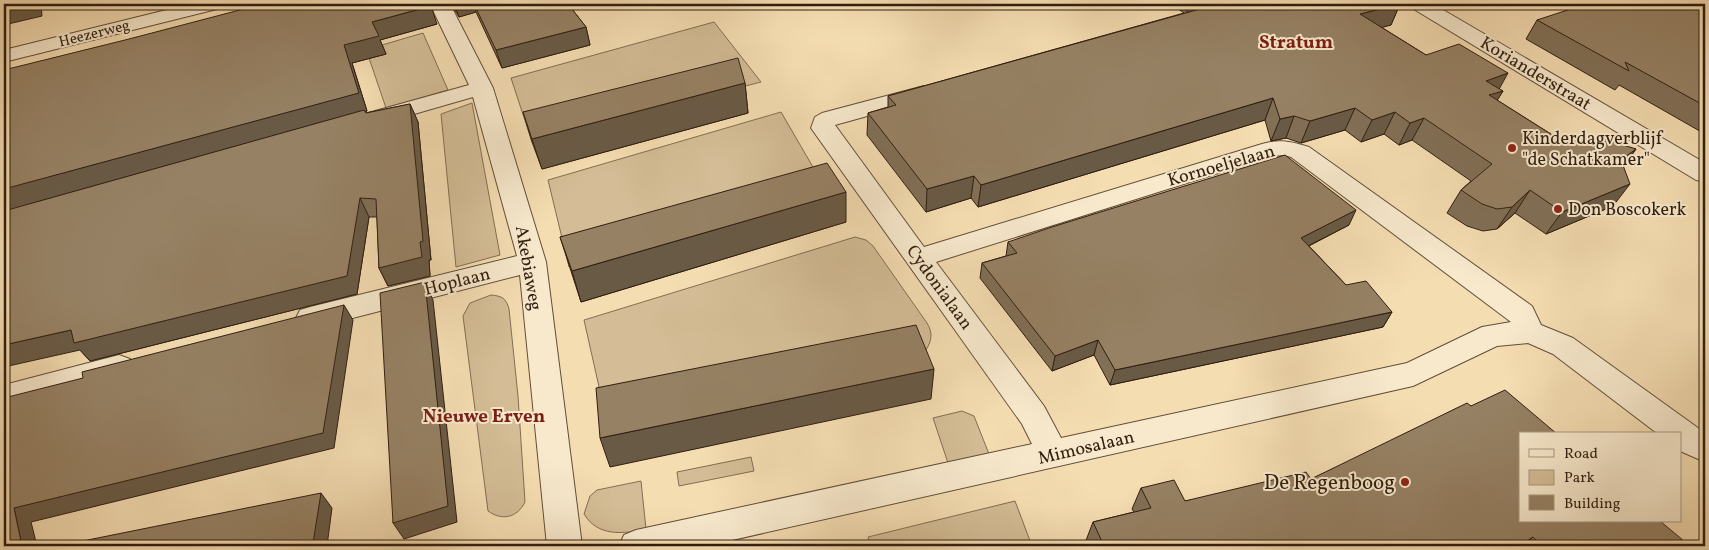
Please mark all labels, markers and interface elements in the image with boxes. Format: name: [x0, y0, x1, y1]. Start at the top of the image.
street label: Heezerweg: [57, 15, 132, 53]
district label: Stratum: [1259, 30, 1333, 56]
street label: Korianderstraat: [1475, 31, 1595, 117]
place label: Kinderdagverblijf "de Schatkamer": [1522, 127, 1664, 173]
street label: Kornoeljelaan: [1165, 139, 1278, 194]
marker: Kinderdagverblijf "de Schatkamer": [1506, 142, 1518, 154]
place label: Don Boscokerk: [1568, 198, 1687, 223]
marker: Don Boscokerk: [1552, 203, 1564, 215]
street label: Akebiaweg: [508, 224, 547, 313]
street label: Cydonialaan: [899, 240, 978, 336]
street label: Hoplaan: [422, 262, 493, 303]
district label: Nieuwe Erven: [423, 404, 545, 430]
street label: Mimosalaan: [1036, 425, 1137, 472]
legend: [1519, 432, 1682, 522]
text: Road: [1564, 444, 1598, 465]
text: Park: [1564, 468, 1595, 489]
place label: De Regenboog: [1264, 469, 1395, 498]
marker: De Regenboog: [1399, 476, 1411, 488]
text: Building: [1564, 494, 1621, 515]

